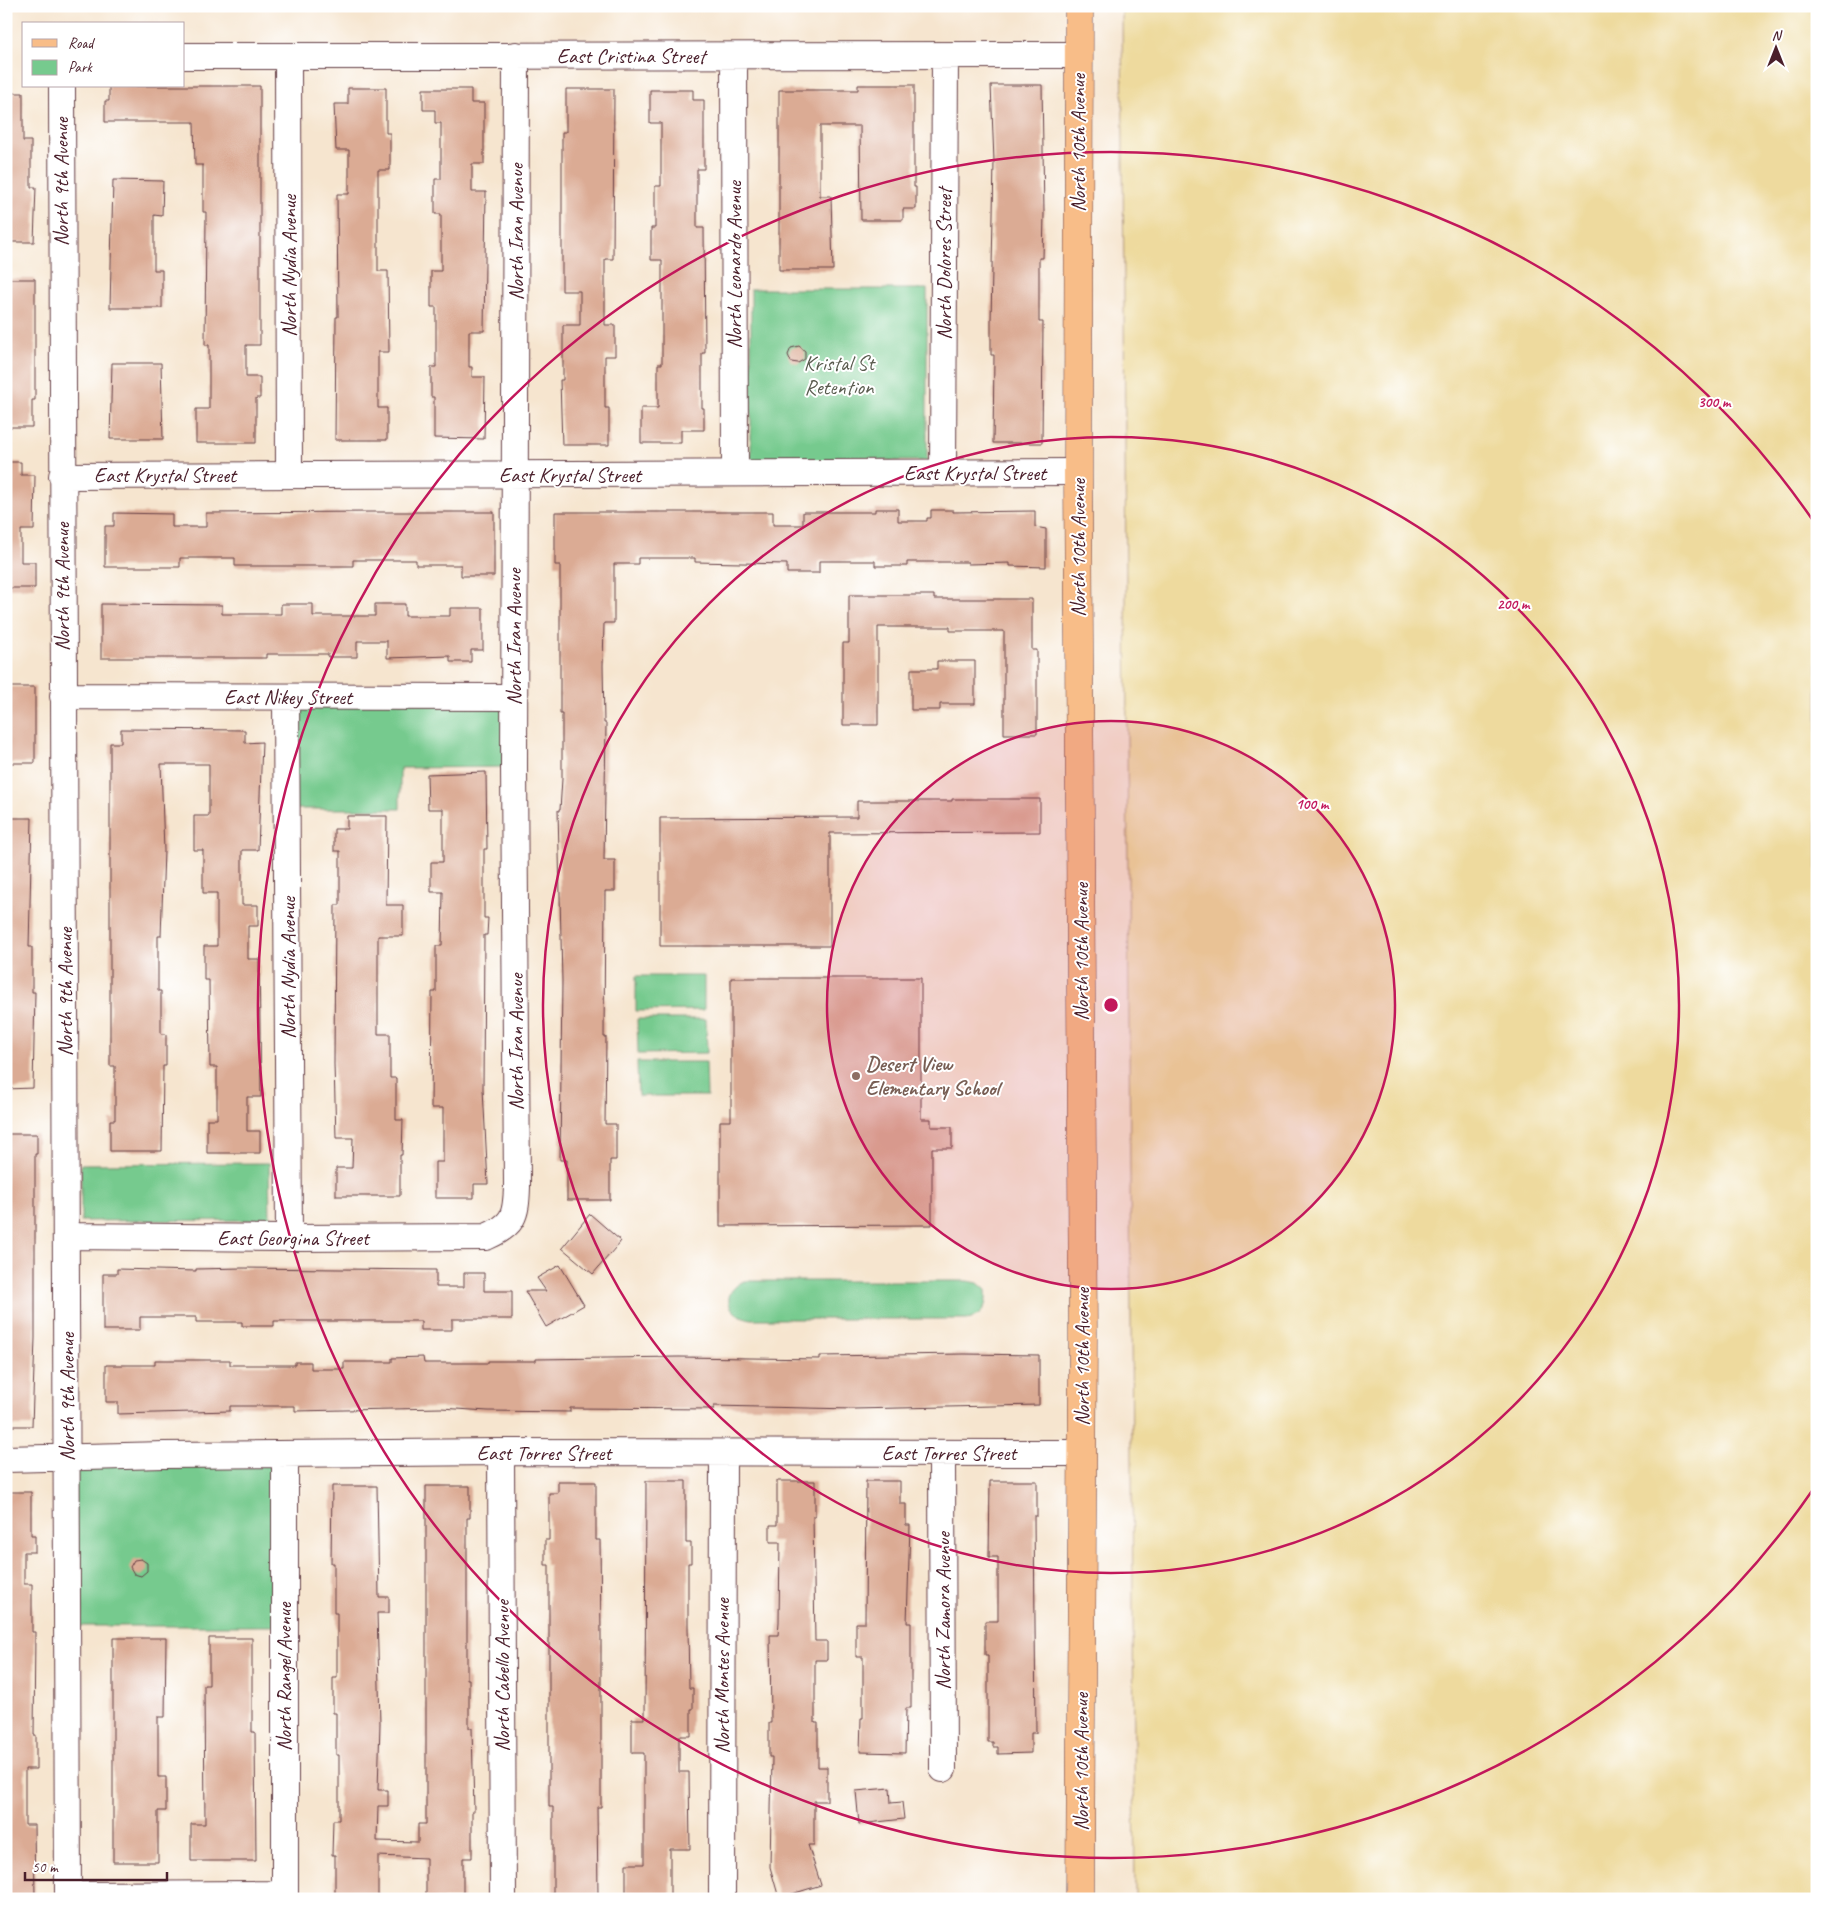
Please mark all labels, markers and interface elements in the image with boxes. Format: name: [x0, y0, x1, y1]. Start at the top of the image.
legend: [22, 22, 185, 88]
north arrow: [1750, 22, 1800, 72]
text: N: [1772, 27, 1783, 44]
text: Road: [68, 34, 95, 53]
street label: East Cristina Street: [557, 43, 708, 69]
text: Park: [68, 58, 93, 77]
street label: North 10th Avenue: [1065, 73, 1091, 212]
street label: North 9th Avenue: [48, 117, 74, 246]
street label: North Iran Avenue: [503, 161, 529, 300]
street label: North Leonardo Avenue: [721, 180, 747, 349]
street label: North Dolores Street: [931, 185, 957, 340]
street label: North Nydia Avenue: [276, 194, 302, 337]
park label: Kristal St Retention: [804, 350, 876, 400]
text: 300 m: [1698, 393, 1732, 412]
street label: East Krystal Street: [904, 460, 1048, 486]
street label: East Krystal Street: [94, 462, 238, 488]
street label: East Krystal Street: [499, 462, 643, 488]
street label: North 10th Avenue: [1065, 478, 1091, 617]
street label: North 9th Avenue: [49, 522, 75, 651]
street label: North Iran Avenue: [501, 566, 527, 705]
text: 200 m: [1497, 595, 1531, 614]
street label: East Nikey Street: [224, 684, 354, 710]
text: 100 m: [1296, 795, 1330, 814]
street label: North 10th Avenue: [1068, 882, 1094, 1021]
street label: North Nydia Avenue: [275, 896, 301, 1039]
street label: North 9th Avenue: [52, 927, 78, 1056]
street label: North Iran Avenue: [503, 971, 529, 1110]
centre of rings: [1102, 996, 1120, 1014]
place label: Desert View Elementary School: [866, 1051, 1004, 1101]
marker: Desert View Elementary School: [850, 1070, 862, 1082]
street label: East Georgina Street: [217, 1225, 371, 1251]
street label: North 10th Avenue: [1069, 1287, 1095, 1426]
street label: North 9th Avenue: [54, 1332, 80, 1461]
street label: East Torres Street: [477, 1440, 613, 1466]
street label: East Torres Street: [882, 1440, 1018, 1466]
street label: North Zamora Avenue: [930, 1530, 956, 1690]
street label: North Montes Avenue: [709, 1597, 735, 1754]
street label: North Cabello Avenue: [489, 1598, 515, 1752]
street label: North Rangel Avenue: [271, 1602, 297, 1751]
street label: North 10th Avenue: [1068, 1692, 1094, 1831]
scale bar: [25, 1850, 168, 1882]
text: 50 m: [32, 1858, 59, 1877]

